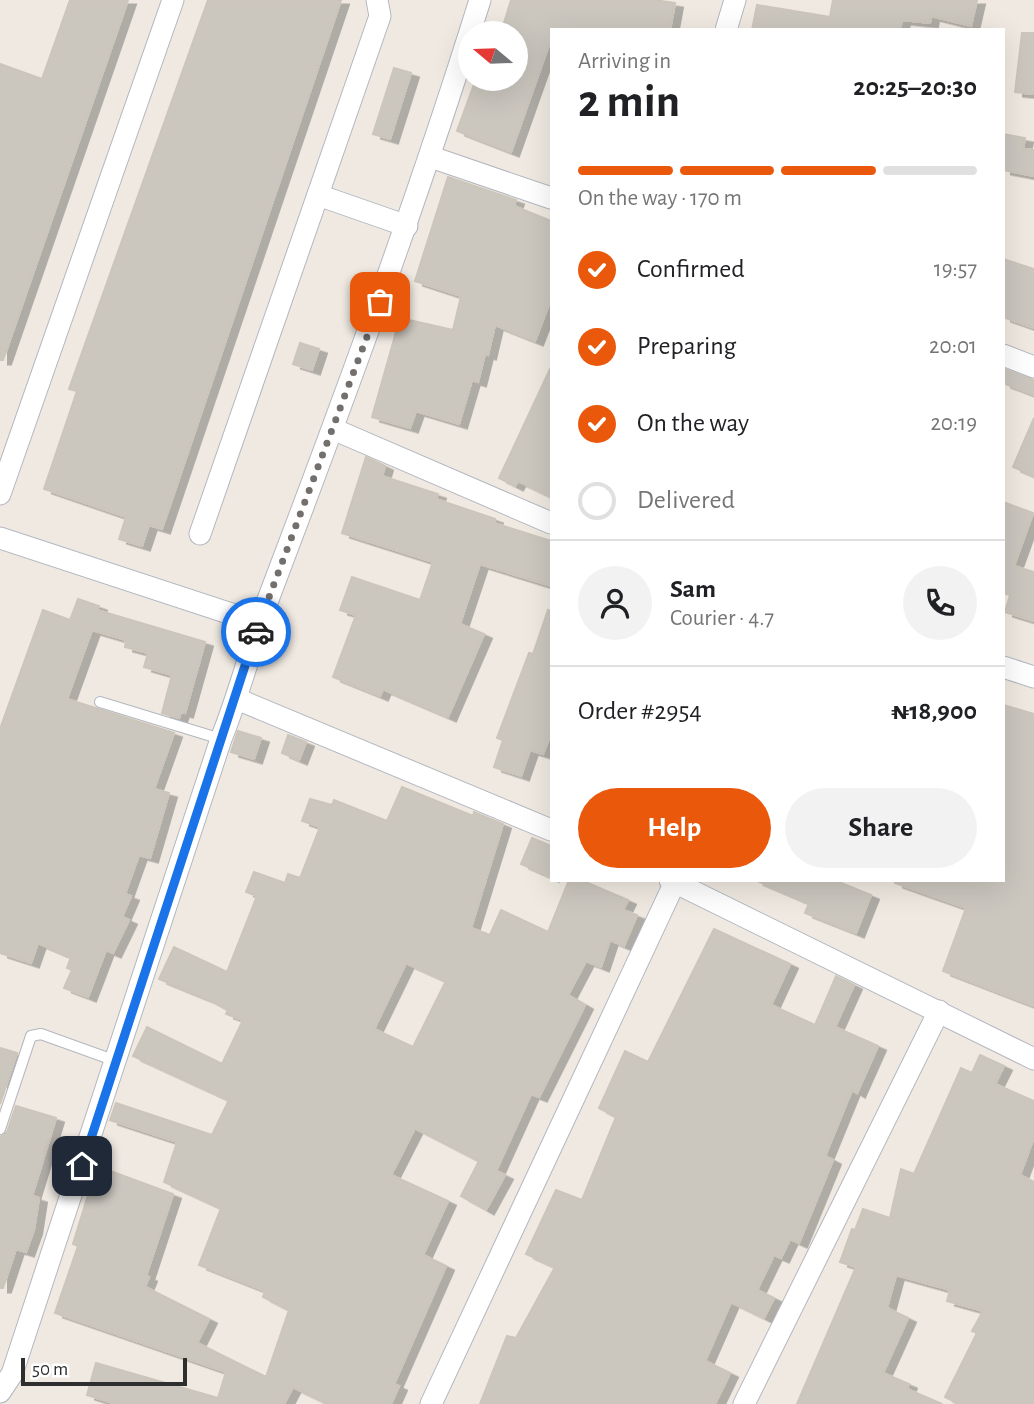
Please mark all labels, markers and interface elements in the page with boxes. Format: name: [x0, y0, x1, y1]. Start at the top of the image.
north arrow: [458, 21, 528, 91]
map controls: [458, 21, 528, 91]
text: Arriving in: [578, 50, 671, 73]
text: 20:25–20:30: [853, 74, 977, 100]
text: 2 min: [578, 79, 680, 125]
text: On the way · 170 m: [578, 187, 742, 210]
icon: check: [578, 251, 616, 289]
text: Confirmed: [637, 256, 745, 282]
text: 19:57: [934, 258, 977, 281]
pin: [350, 272, 410, 332]
icon: bag: [361, 283, 399, 321]
icon: check: [578, 328, 616, 366]
text: Preparing: [637, 333, 736, 359]
text: 20:01: [929, 335, 977, 358]
icon: check: [578, 405, 616, 443]
text: On the way: [637, 410, 749, 436]
text: 20:19: [930, 412, 977, 435]
text: Delivered: [637, 487, 735, 513]
button: person: [578, 566, 652, 640]
button: phone: [903, 566, 977, 640]
text: Sam: [670, 576, 716, 602]
courier: [221, 597, 291, 667]
text: Courier · 4.7: [670, 607, 774, 630]
icon: car: [237, 613, 275, 651]
text: Order #2954: [578, 698, 702, 724]
text: ₦18,900: [891, 698, 977, 724]
button: Help: [578, 788, 771, 868]
button: Share: [785, 788, 977, 868]
pin: [52, 1136, 112, 1196]
icon: home: [63, 1147, 101, 1185]
scale bar: [21, 1355, 187, 1387]
text: 50 m: [32, 1360, 68, 1379]

